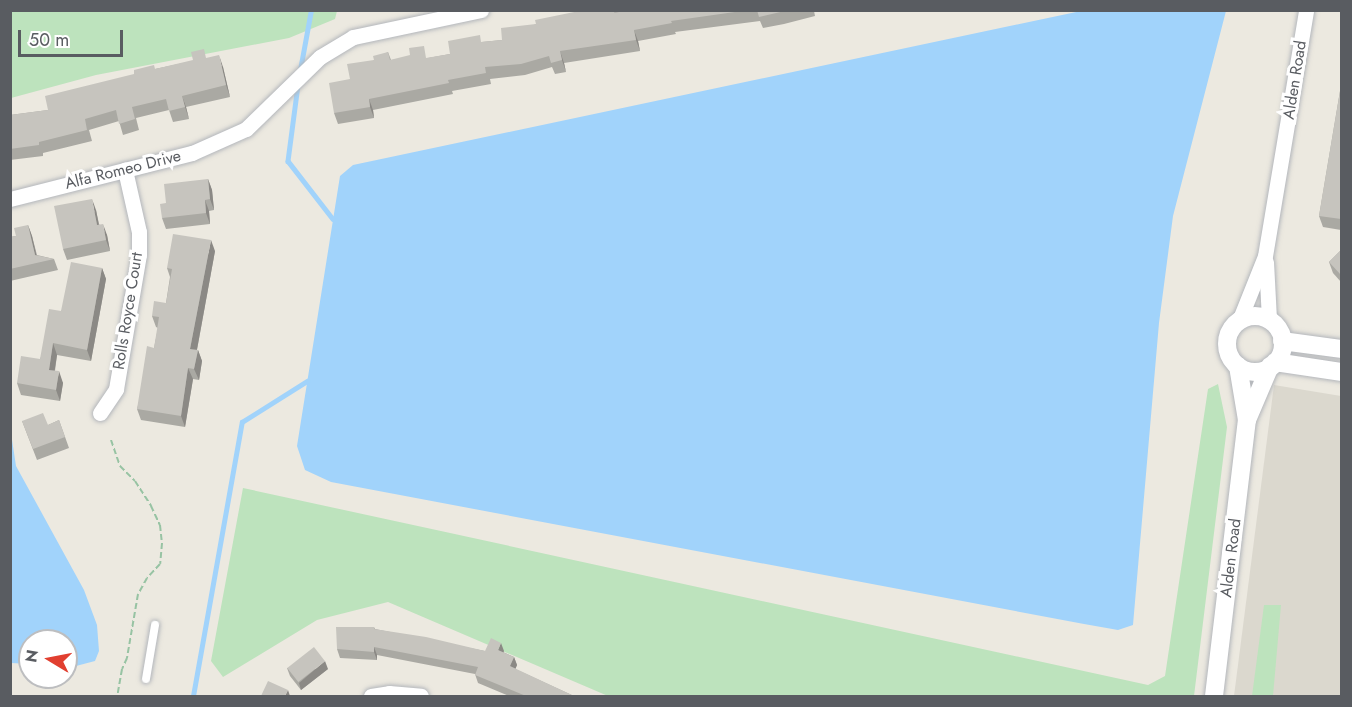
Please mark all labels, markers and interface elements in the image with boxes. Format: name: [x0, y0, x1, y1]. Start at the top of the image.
scale bar: [21, 18, 126, 56]
text: 50 m: [29, 27, 69, 53]
street label: Alden Road: [1279, 39, 1311, 121]
street label: Alfa Romeo Drive: [63, 146, 183, 194]
street label: Rolls Royce Court: [109, 251, 147, 371]
street label: Alden Road: [1217, 517, 1245, 599]
north arrow: [18, 629, 78, 689]
text: N: [19, 648, 44, 664]

